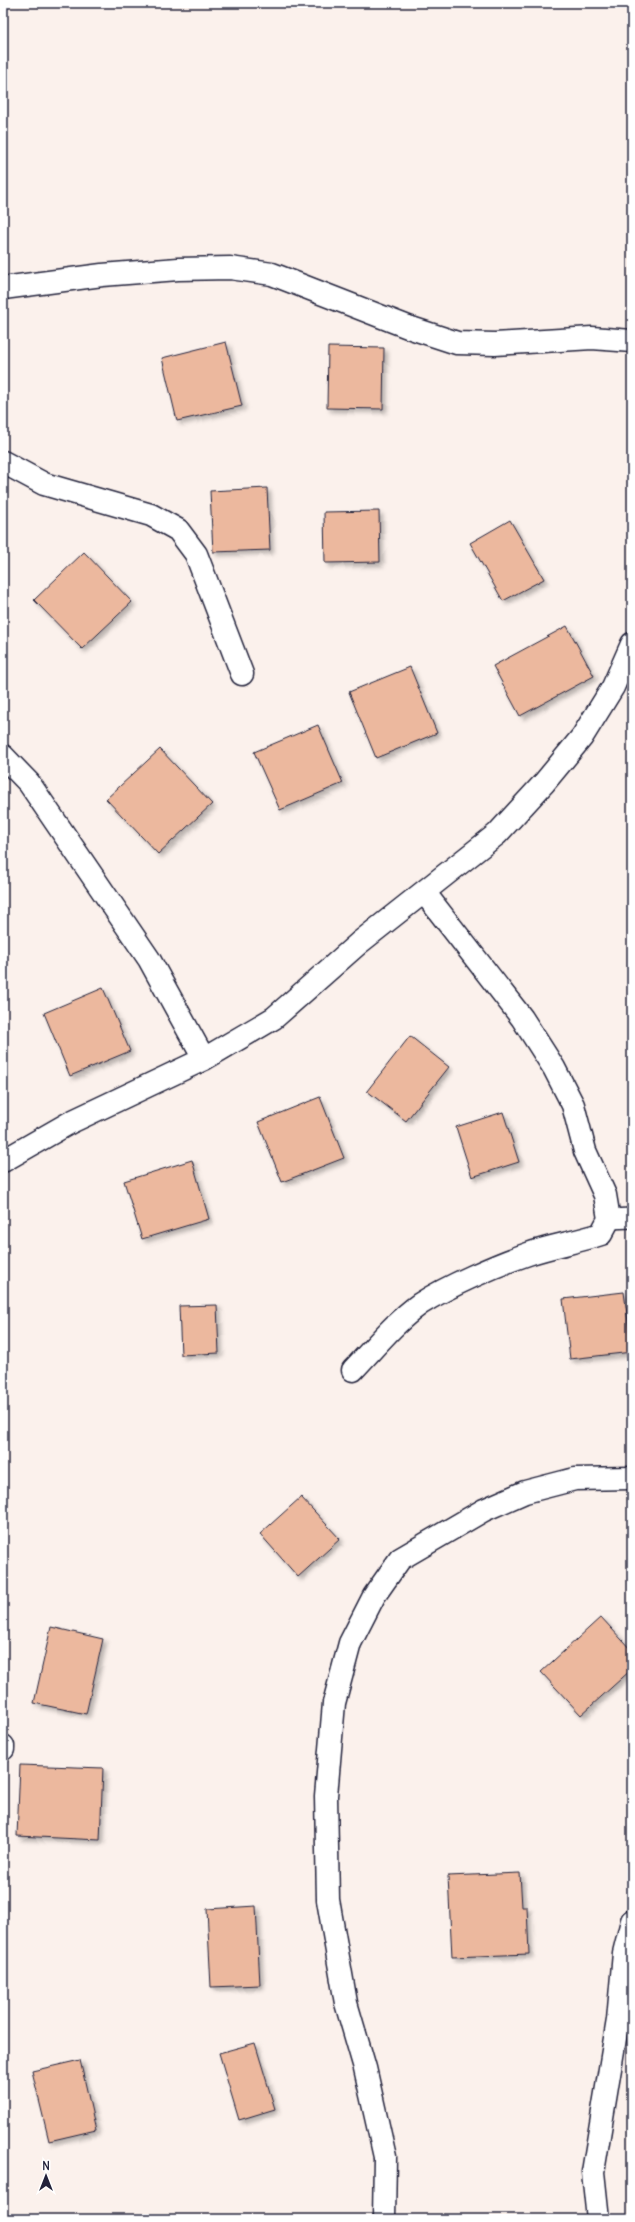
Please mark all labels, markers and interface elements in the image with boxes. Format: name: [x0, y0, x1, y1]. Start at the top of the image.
north arrow: [26, 2156, 66, 2196]
text: N: [42, 2159, 50, 2173]

